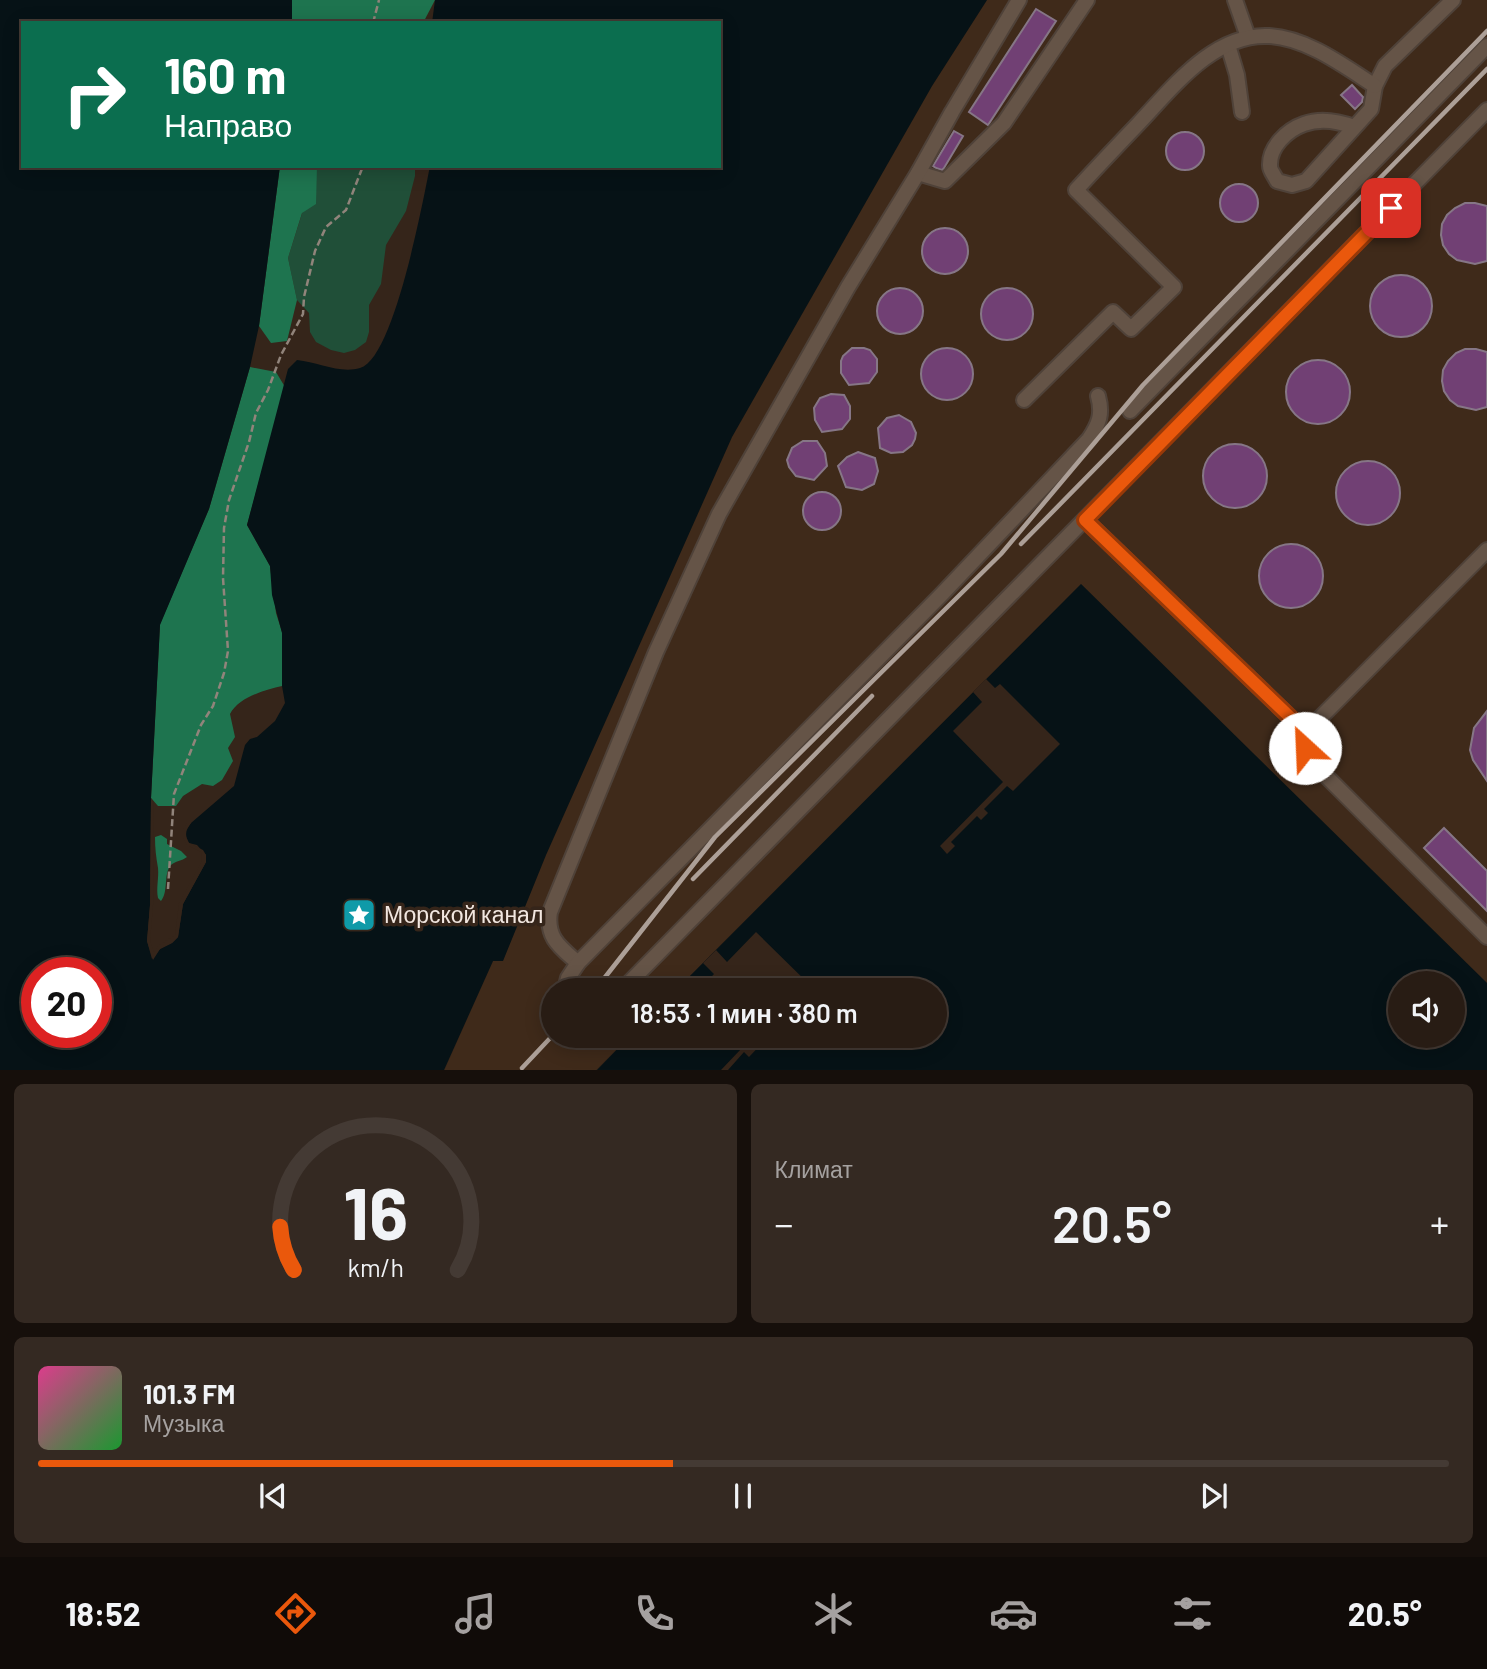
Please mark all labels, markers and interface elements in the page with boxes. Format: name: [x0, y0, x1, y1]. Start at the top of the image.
text: 160 m: [164, 45, 286, 104]
icon: right: [49, 49, 140, 140]
text: Направо: [164, 105, 292, 143]
pin: [1361, 178, 1421, 238]
icon: arrive: [1372, 189, 1410, 227]
position arrow: [1268, 711, 1342, 785]
place icon: Морской канал: [340, 896, 378, 934]
place label: Морской канал: [384, 900, 543, 928]
speed limit sign: 20: [21, 957, 112, 1048]
map controls: [1388, 971, 1465, 1048]
button: sound: [1388, 971, 1465, 1048]
text: 18:53 · 1 мин · 380 m: [631, 997, 857, 1028]
text: Климат: [775, 1155, 853, 1183]
text: 16: [343, 1167, 408, 1255]
text: 20.5°: [1052, 1191, 1172, 1253]
text: −: [775, 1200, 794, 1246]
text: +: [1430, 1200, 1449, 1246]
text: km/h: [347, 1251, 404, 1281]
text: 101.3 FM: [143, 1378, 235, 1409]
text: Музыка: [143, 1409, 224, 1437]
icon: previous: [254, 1477, 292, 1515]
icon: pause: [724, 1477, 762, 1515]
icon: next: [1195, 1477, 1233, 1515]
icon: directions: [271, 1589, 320, 1638]
icon: music: [451, 1589, 500, 1638]
icon: phone: [630, 1589, 679, 1638]
icon: climate: [809, 1589, 858, 1638]
icon: car: [989, 1589, 1038, 1638]
icon: filters: [1168, 1589, 1217, 1638]
text: 18:52: [65, 1594, 141, 1632]
text: 20.5°: [1348, 1594, 1422, 1632]

